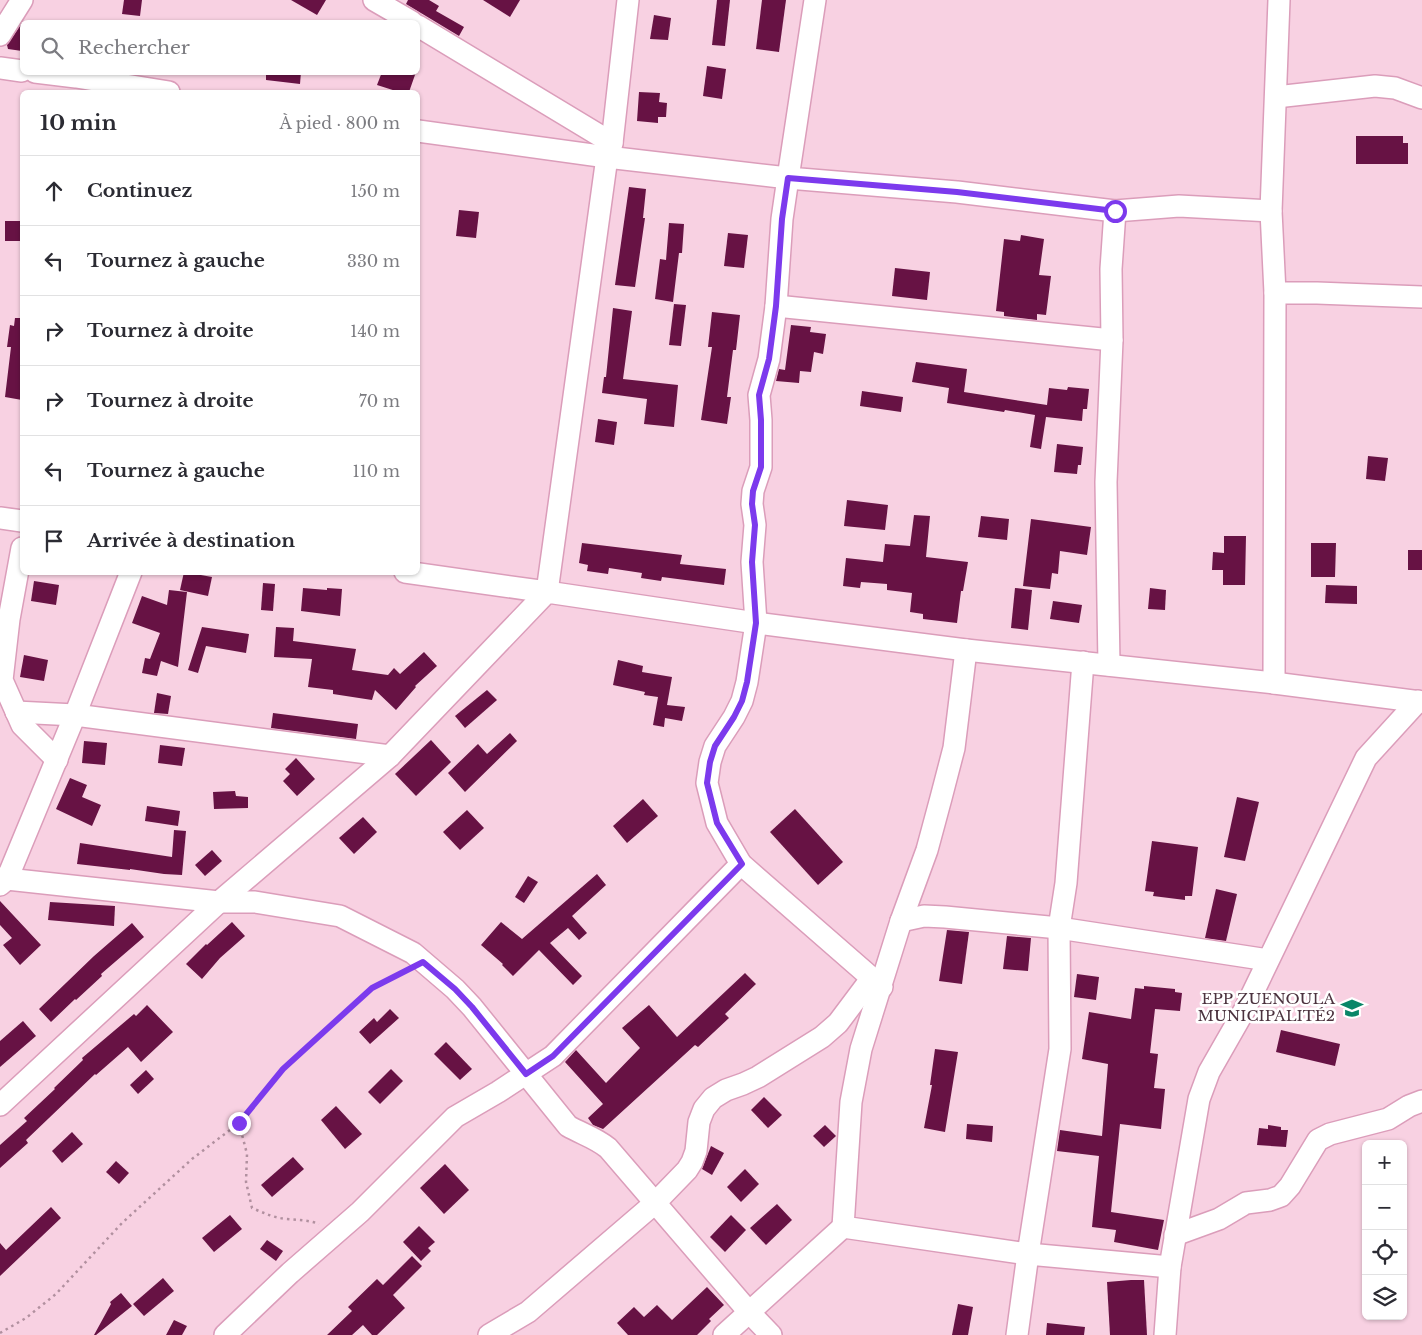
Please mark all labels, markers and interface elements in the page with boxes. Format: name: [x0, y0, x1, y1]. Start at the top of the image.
search box: [20, 20, 420, 75]
icon: search: [38, 34, 66, 62]
text: Rechercher: [78, 36, 190, 59]
text: 10 min: [40, 110, 117, 136]
text: À pied · 800 m: [279, 113, 400, 133]
icon: ahead: [40, 177, 68, 205]
text: Continuez: [87, 179, 192, 202]
text: 150 m: [351, 181, 400, 201]
route start: [1104, 200, 1127, 223]
icon: left: [40, 247, 68, 275]
text: Tournez à gauche: [87, 249, 265, 272]
text: 330 m: [347, 251, 400, 271]
icon: right: [40, 317, 68, 345]
text: Tournez à droite: [87, 319, 254, 342]
text: 140 m: [350, 321, 400, 341]
icon: right: [40, 387, 68, 415]
text: Tournez à droite: [87, 389, 254, 412]
text: 70 m: [359, 391, 400, 411]
icon: left: [40, 457, 68, 485]
text: Tournez à gauche: [87, 459, 265, 482]
text: 110 m: [353, 461, 400, 481]
icon: arrive: [40, 527, 68, 555]
text: Arrivée à destination: [87, 529, 295, 552]
place label: EPP ZUENOULA MUNICIPALITÉ2: [1198, 989, 1335, 1025]
school or university icon: EPP ZUENOULA MUNICIPALITÉ2: [1339, 995, 1365, 1021]
route end: [228, 1112, 251, 1135]
map controls: [1362, 1140, 1407, 1320]
button: +: [1362, 1140, 1407, 1185]
button: −: [1362, 1185, 1407, 1230]
button: locate: [1362, 1230, 1407, 1275]
button: layers: [1362, 1275, 1407, 1320]

